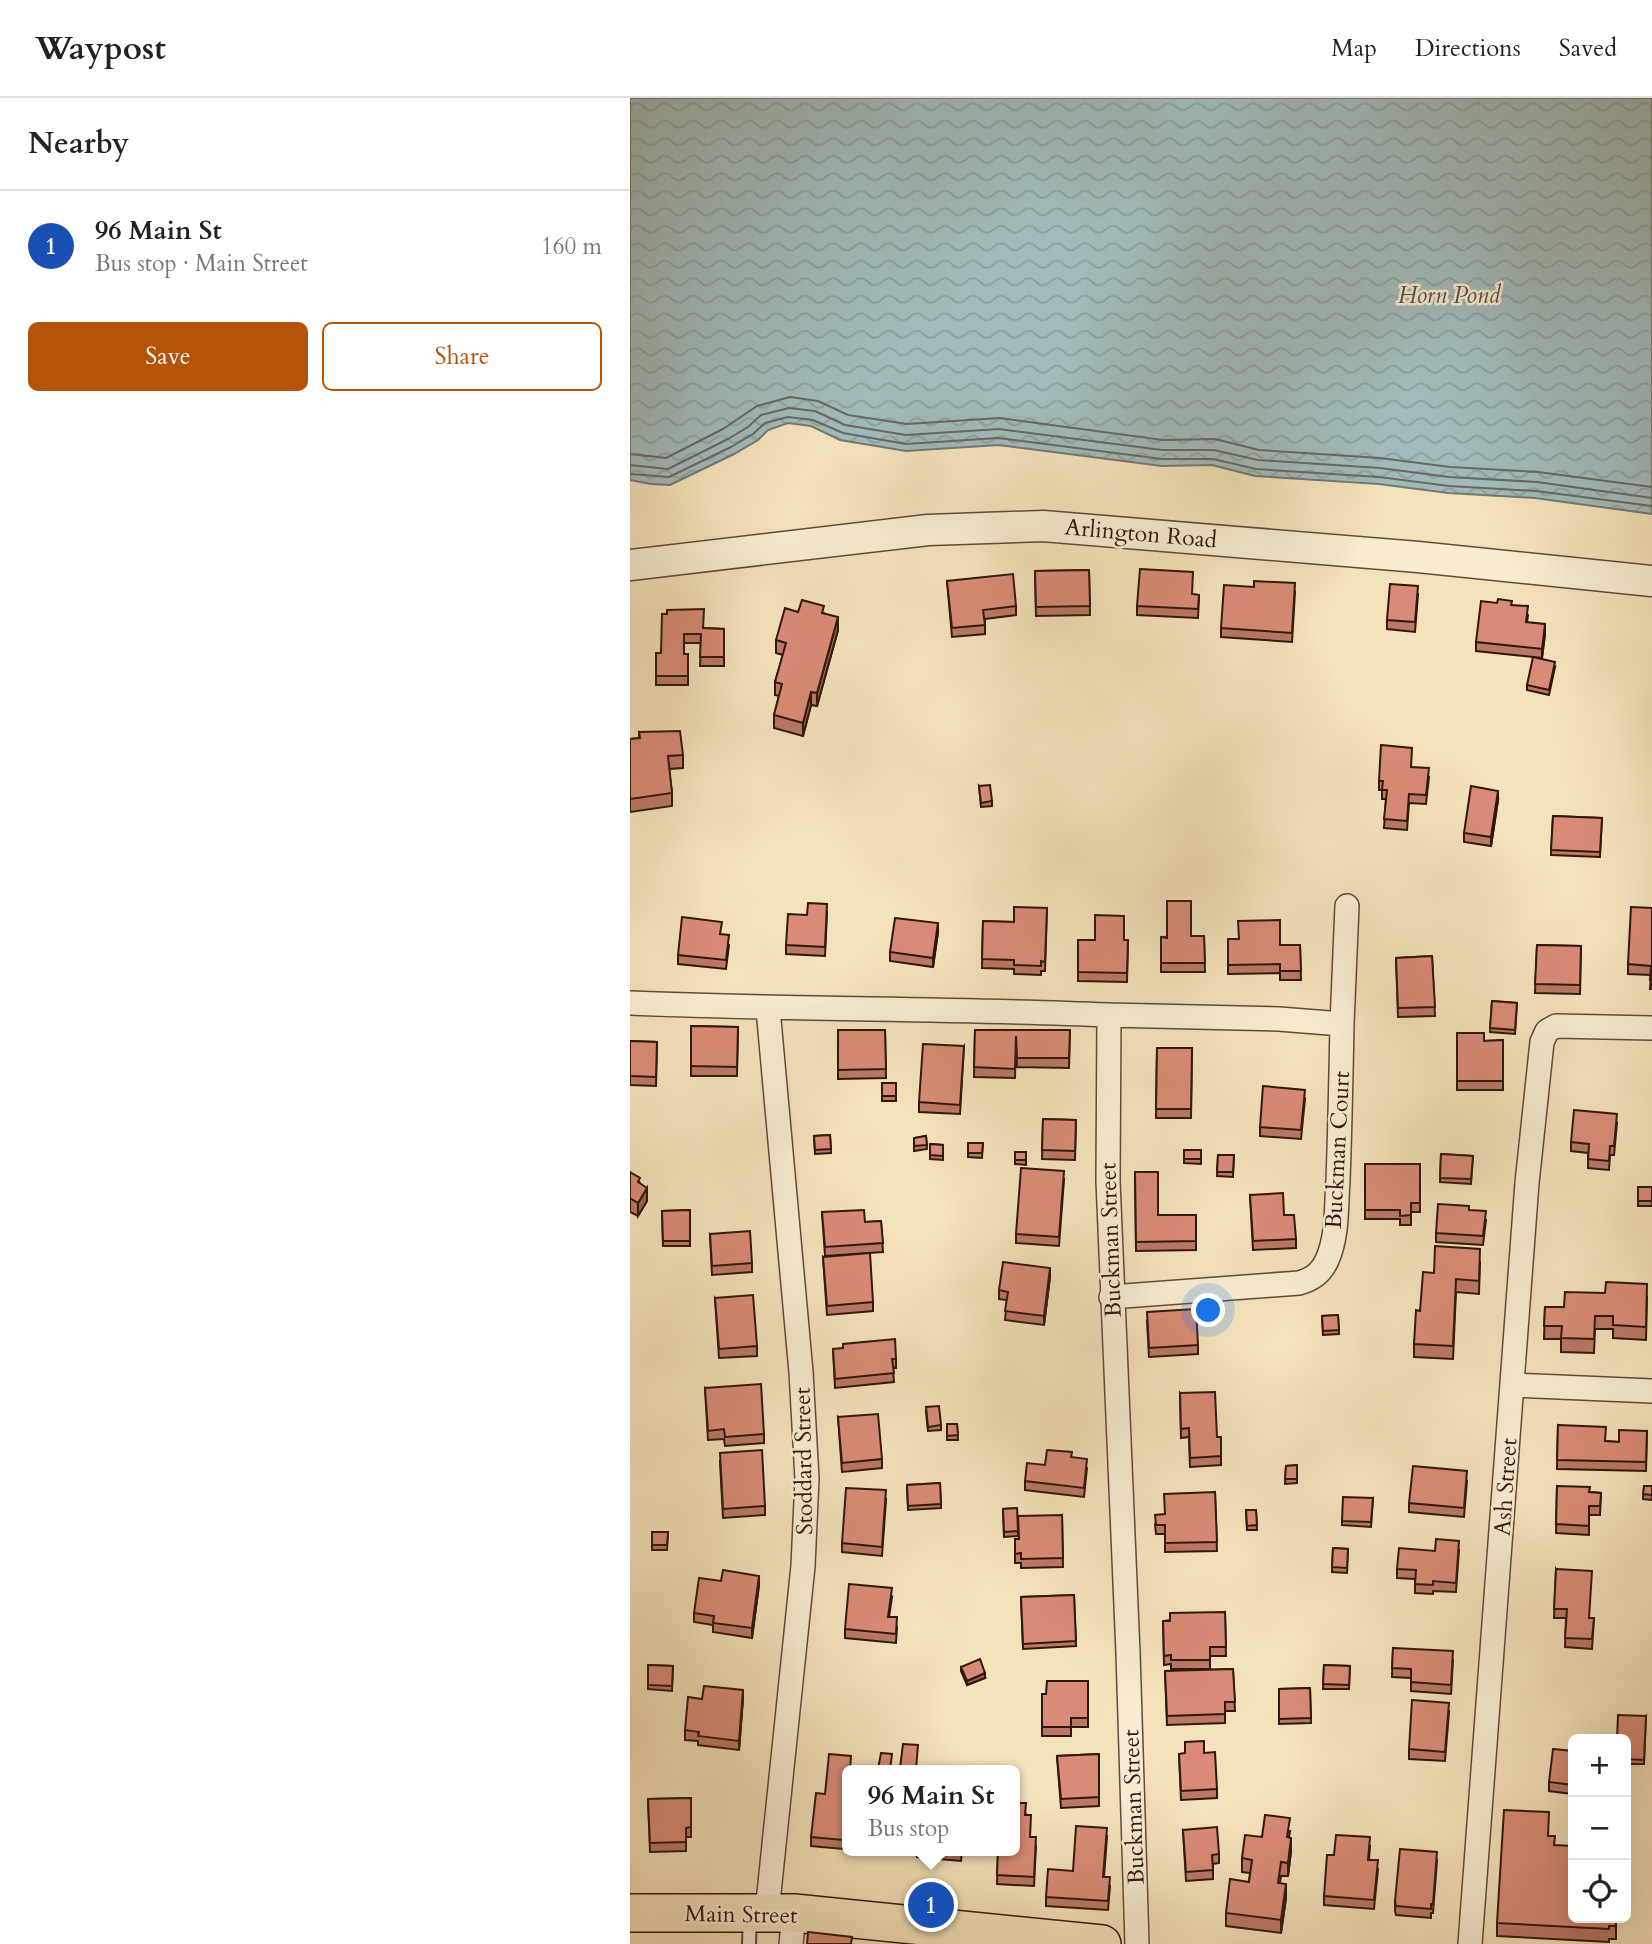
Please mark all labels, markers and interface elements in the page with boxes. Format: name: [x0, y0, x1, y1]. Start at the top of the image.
text: Waypost: [35, 26, 166, 71]
text: Map: [1331, 32, 1377, 65]
text: Directions: [1415, 32, 1521, 65]
text: Saved: [1559, 32, 1617, 65]
text: Nearby: [28, 123, 129, 164]
text: 96 Main St: [95, 213, 222, 248]
text: 1: [45, 231, 57, 262]
text: 160 m: [541, 231, 602, 262]
text: Bus stop · Main Street: [95, 248, 308, 279]
water label: Horn Pond: [1398, 279, 1502, 312]
button: Save: [28, 322, 308, 391]
button: Share: [322, 322, 602, 391]
street label: Arlington Road: [1064, 511, 1219, 556]
street label: Buckman Court: [1318, 1070, 1357, 1230]
street label: Buckman Street: [1092, 1162, 1129, 1318]
your location: [1191, 1293, 1225, 1327]
street label: Stoddard Street: [787, 1387, 820, 1535]
street label: Ash Street: [1487, 1437, 1524, 1537]
street label: Buckman Street: [1115, 1729, 1152, 1885]
map controls: [1568, 1734, 1631, 1923]
button: +: [1568, 1734, 1631, 1797]
popup: [842, 1765, 1020, 1856]
text: 96 Main St: [868, 1778, 994, 1813]
button: −: [1568, 1797, 1631, 1860]
text: Bus stop: [868, 1813, 949, 1844]
button: locate: [1568, 1860, 1631, 1923]
pin: 1: [908, 1879, 954, 1931]
street label: Main Street: [684, 1898, 798, 1931]

